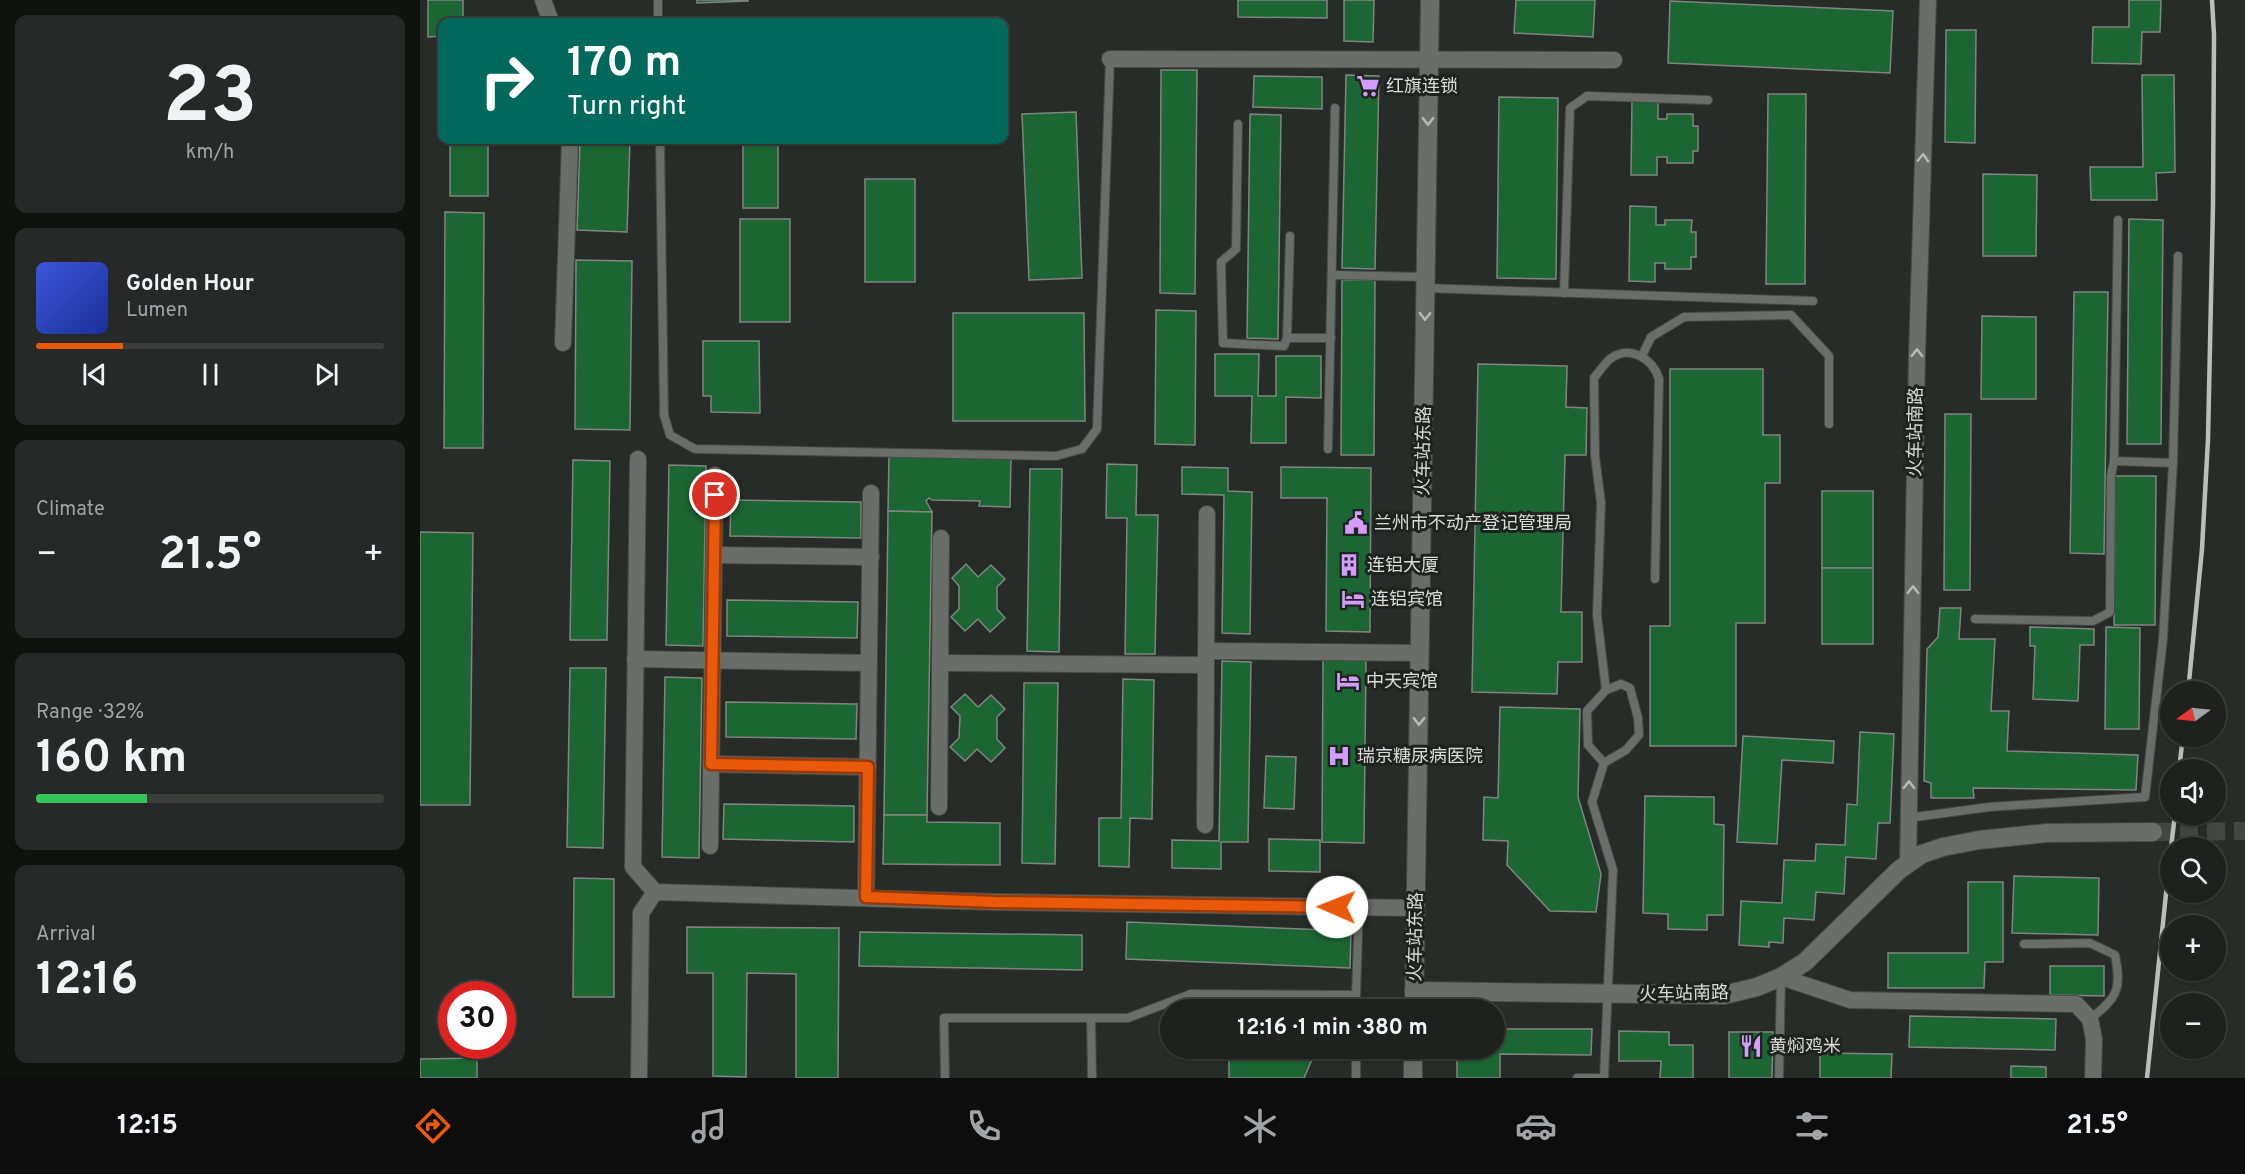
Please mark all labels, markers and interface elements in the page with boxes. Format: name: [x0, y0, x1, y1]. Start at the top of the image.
text: 170 m: [567, 38, 681, 91]
icon: right: [468, 42, 546, 120]
text: 23: [163, 51, 257, 150]
supermarket icon: 红旗连锁: [1355, 73, 1381, 99]
place label: 红旗连锁: [1386, 76, 1458, 99]
text: Turn right: [567, 90, 686, 124]
one-way arrow: [1422, 117, 1434, 126]
text: km/h: [186, 140, 234, 166]
one-way arrow: [1917, 153, 1929, 162]
text: Golden Hour: [126, 271, 254, 298]
text: Lumen: [126, 298, 188, 324]
one-way arrow: [1419, 312, 1431, 321]
one-way arrow: [1910, 348, 1923, 357]
icon: previous: [78, 358, 111, 391]
icon: pause: [194, 358, 227, 391]
icon: next: [310, 358, 343, 391]
street label: 火车站南路: [1904, 387, 1929, 477]
street label: 火车站东路: [1412, 406, 1437, 496]
pin: [689, 469, 740, 520]
icon: arrive: [698, 478, 731, 511]
text: Climate: [36, 497, 105, 523]
public building icon: 兰州市不动产登记管理局: [1343, 510, 1369, 536]
place label: 兰州市不动产登记管理局: [1374, 513, 1572, 536]
text: 21.5°: [159, 528, 261, 585]
text: −: [36, 535, 57, 577]
text: +: [363, 535, 384, 577]
building icon: 连铝大厦: [1336, 552, 1362, 578]
place label: 连铝大厦: [1367, 555, 1439, 578]
one-way arrow: [1906, 585, 1919, 594]
hotel icon: 连铝宾馆: [1340, 586, 1366, 612]
place label: 连铝宾馆: [1371, 589, 1443, 612]
hotel icon: 中天宾馆: [1335, 668, 1361, 694]
place label: 中天宾馆: [1366, 671, 1438, 694]
north arrow: [2160, 681, 2226, 747]
map controls: [2160, 681, 2226, 1059]
text: Range · 32%: [36, 700, 144, 726]
one-way arrow: [1412, 717, 1425, 726]
text: 160 km: [36, 731, 187, 788]
hospital icon: 瑞京糖尿病医院: [1326, 743, 1352, 769]
place label: 瑞京糖尿病医院: [1357, 746, 1483, 769]
button: sound: [2160, 759, 2226, 825]
one-way arrow: [1903, 780, 1915, 789]
button: search: [2160, 837, 2226, 903]
position arrow: [1305, 875, 1369, 939]
street label: 火车站东路: [1404, 892, 1429, 982]
button: +: [2160, 915, 2226, 981]
text: Arrival: [36, 922, 96, 948]
text: 12:16: [36, 953, 138, 1010]
speed limit sign: 30: [438, 981, 516, 1059]
street label: 火车站南路: [1639, 982, 1729, 1007]
button: −: [2160, 993, 2226, 1059]
text: 12:16 · 1 min · 380 m: [1237, 1015, 1428, 1042]
restaurant icon: 黄焖鸡米: [1738, 1033, 1764, 1059]
place label: 黄焖鸡米: [1769, 1036, 1841, 1059]
icon: directions: [412, 1105, 454, 1147]
icon: music: [688, 1105, 730, 1147]
icon: phone: [963, 1105, 1005, 1147]
icon: climate: [1239, 1105, 1281, 1147]
icon: car: [1515, 1105, 1557, 1147]
icon: filters: [1791, 1105, 1833, 1147]
text: 12:15: [117, 1109, 178, 1143]
text: 21.5°: [2066, 1109, 2128, 1143]

